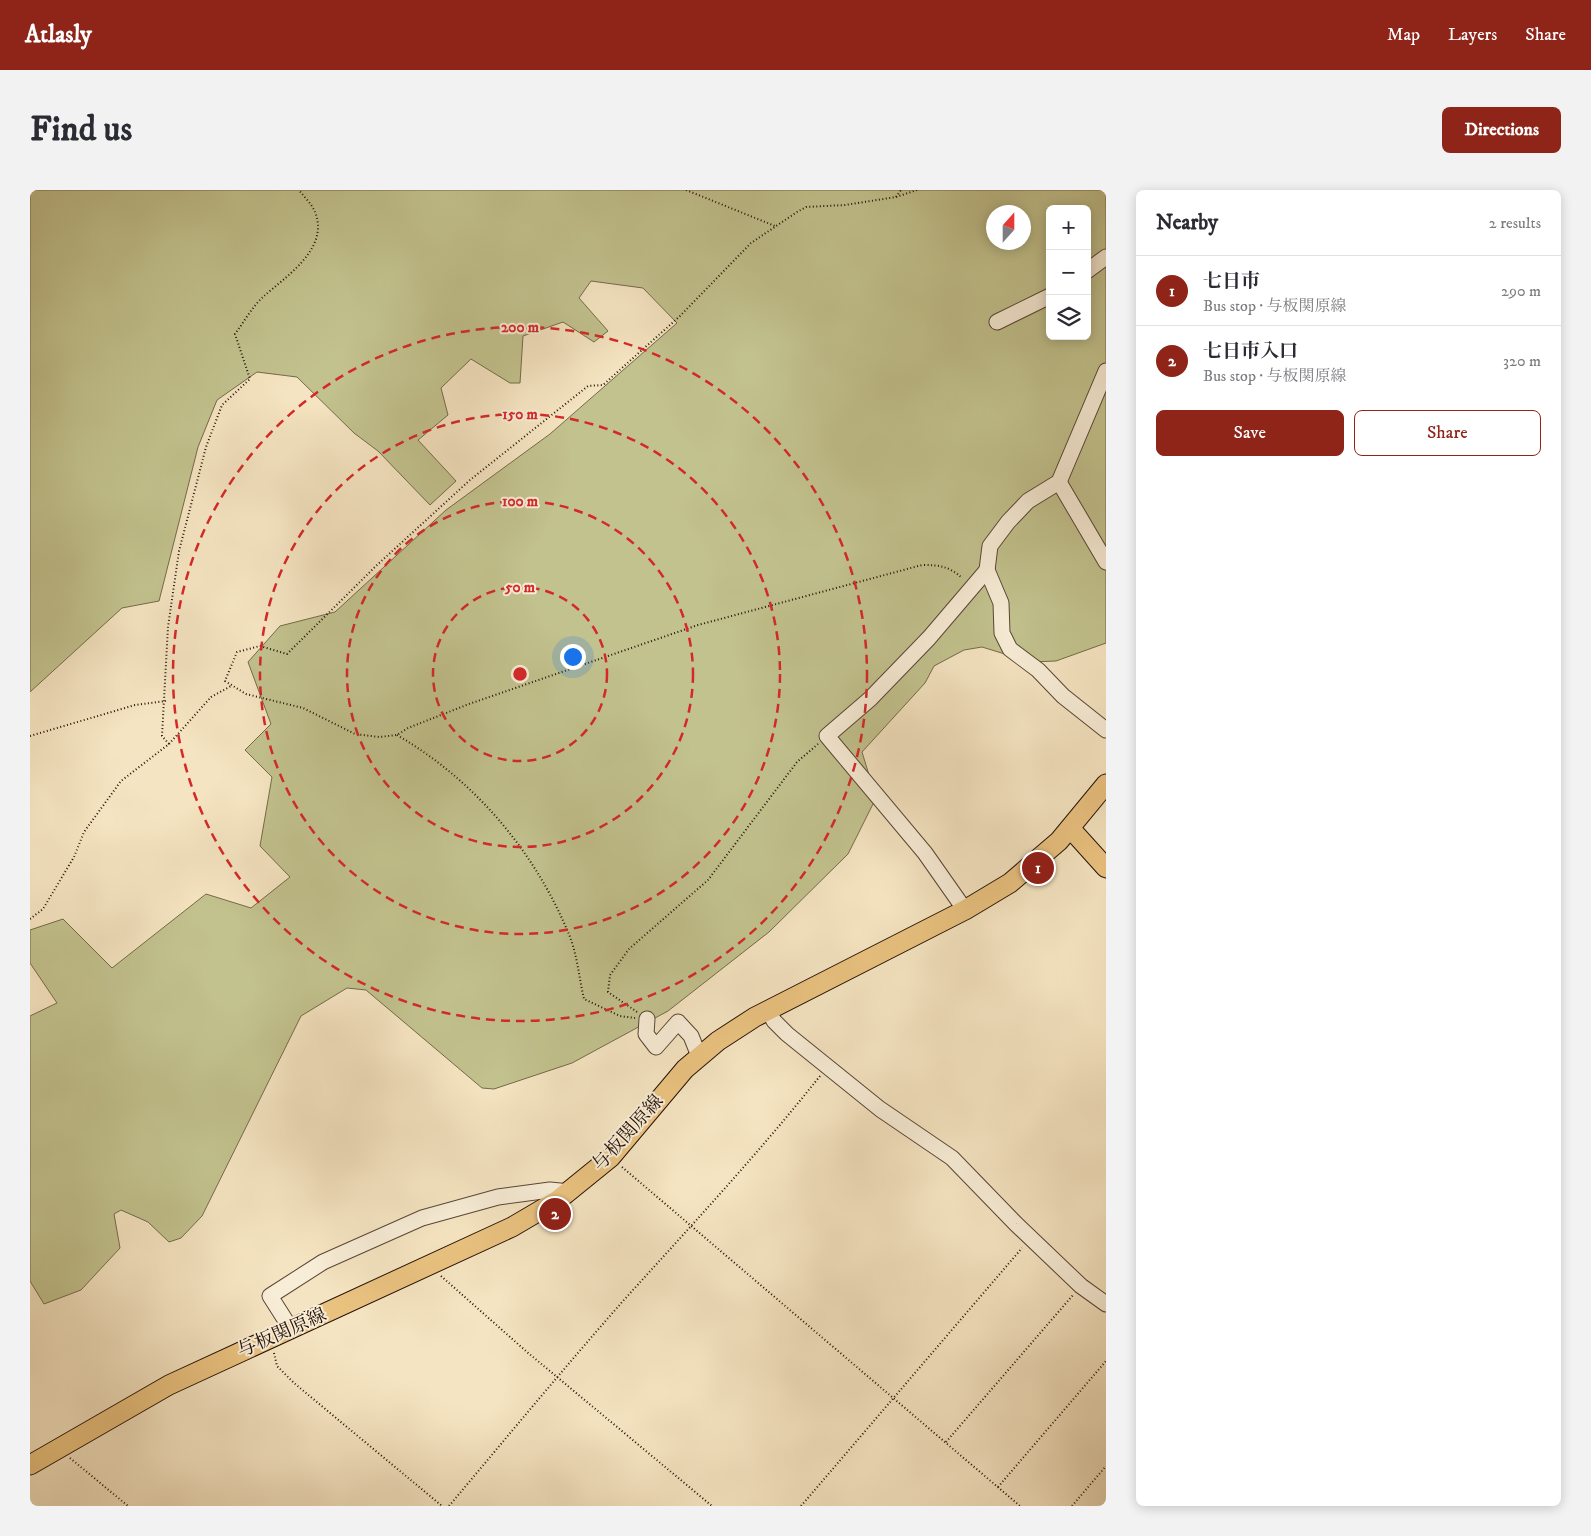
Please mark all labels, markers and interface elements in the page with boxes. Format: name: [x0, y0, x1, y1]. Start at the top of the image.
text: Atlasly: [25, 20, 92, 50]
text: Map: [1387, 24, 1420, 46]
text: Layers: [1448, 24, 1497, 46]
text: Share: [1525, 24, 1566, 46]
button: Directions: [1442, 107, 1561, 153]
text: Find us: [30, 108, 132, 152]
north arrow: [986, 205, 1031, 250]
map controls: [1046, 205, 1091, 340]
button: +: [1046, 205, 1091, 250]
text: Nearby: [1156, 210, 1218, 236]
text: 2 results: [1489, 213, 1541, 233]
button: −: [1046, 250, 1091, 295]
text: 七日市: [1203, 270, 1260, 293]
text: 1: [1169, 281, 1175, 301]
text: 290 m: [1501, 281, 1541, 301]
button: layers: [1046, 295, 1091, 340]
text: Bus stop · 与板関原線: [1203, 296, 1347, 316]
text: 200 m: [501, 318, 540, 337]
text: 七日市入口: [1203, 340, 1298, 363]
text: 2: [1168, 351, 1176, 371]
text: 320 m: [1503, 351, 1541, 371]
text: Bus stop · 与板関原線: [1203, 366, 1347, 386]
text: 150 m: [502, 405, 538, 424]
button: Save: [1156, 410, 1344, 456]
button: Share: [1354, 410, 1541, 456]
text: 100 m: [502, 492, 539, 511]
text: 50 m: [504, 578, 536, 597]
your location: [560, 644, 586, 670]
centre of rings: [511, 665, 529, 683]
pin: 1: [1022, 849, 1054, 887]
street label: 与板関原線: [588, 1090, 668, 1176]
pin: 2: [539, 1195, 571, 1233]
street label: 与板関原線: [234, 1303, 330, 1363]

